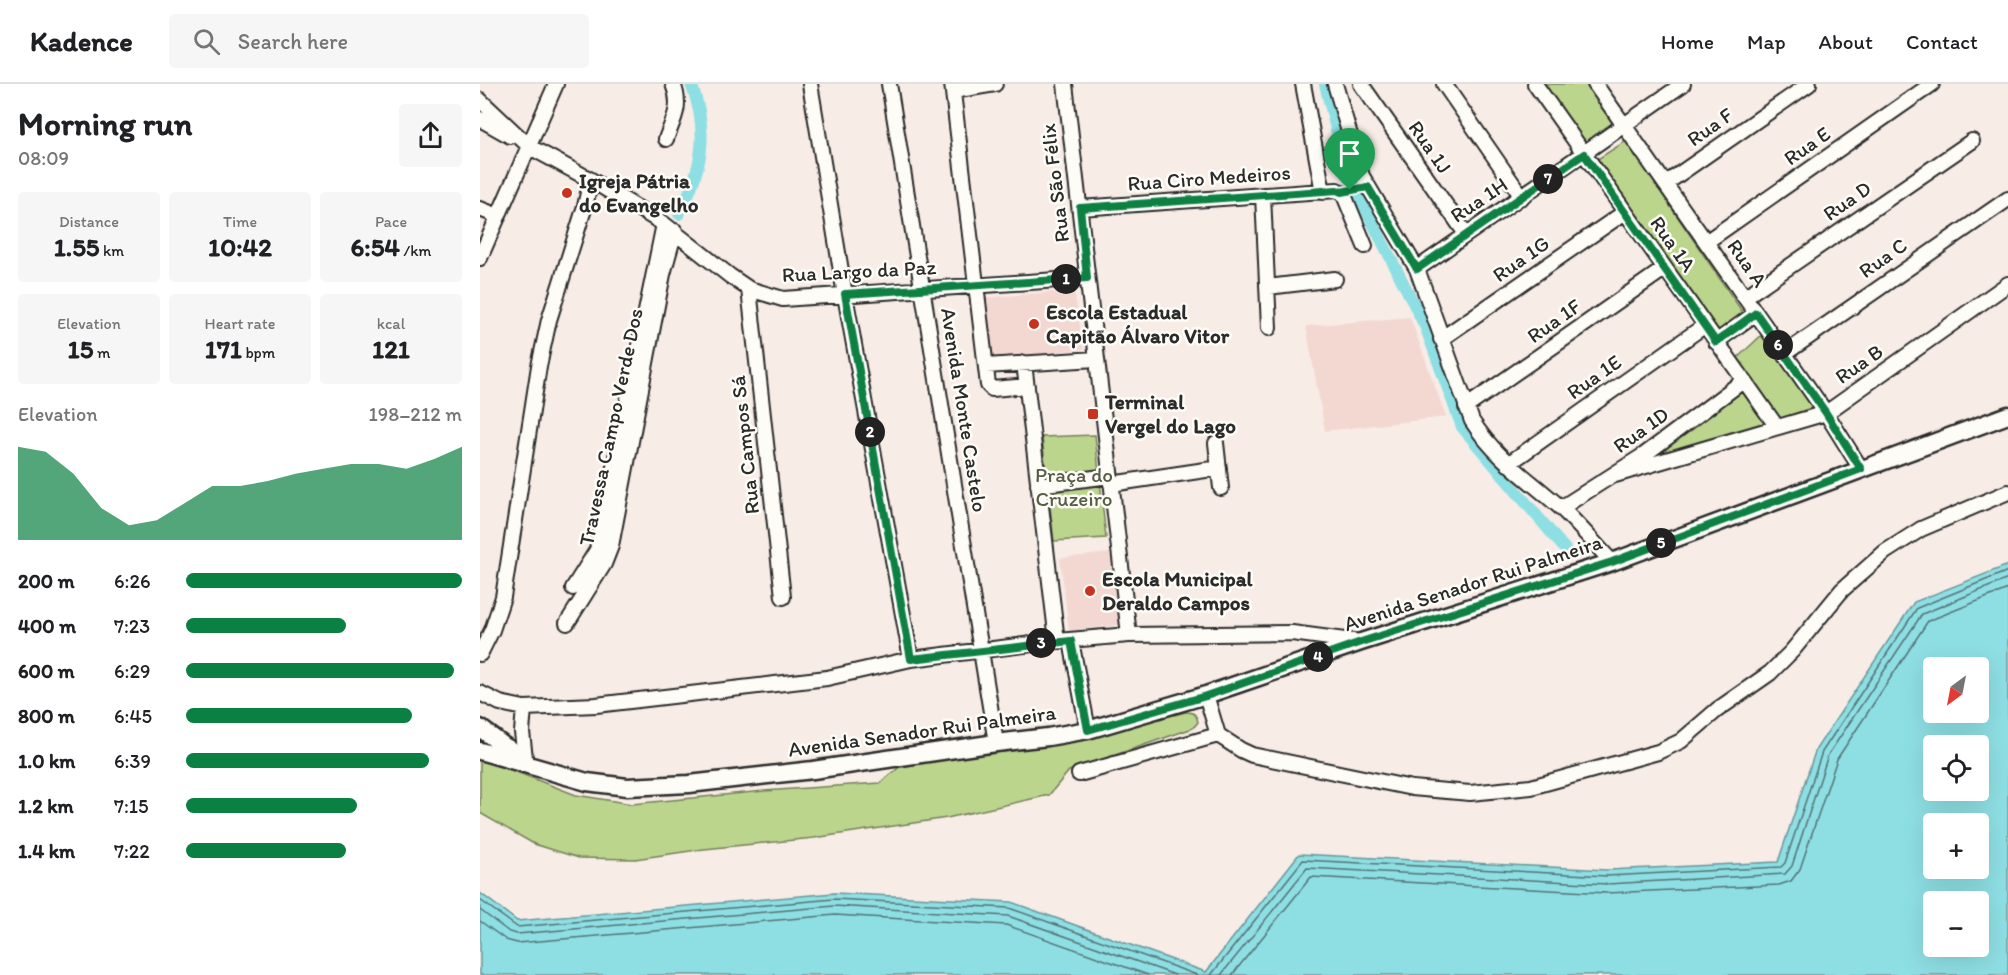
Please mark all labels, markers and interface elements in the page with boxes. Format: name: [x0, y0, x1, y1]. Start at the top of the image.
search box: [169, 14, 589, 68]
text: Kadence: [30, 24, 133, 58]
icon: search: [190, 25, 223, 58]
text: Search here: [238, 28, 348, 55]
text: Home: [1661, 29, 1714, 54]
text: Map: [1747, 29, 1786, 54]
text: About: [1819, 29, 1873, 54]
text: Contact: [1906, 29, 1978, 54]
street label: Rua F: [1682, 102, 1738, 151]
text: Morning run: [18, 104, 193, 143]
button: share: [399, 104, 462, 167]
street label: Rua 1J: [1403, 115, 1458, 178]
street label: Rua E: [1779, 121, 1835, 170]
street label: Rua São Félix: [1035, 122, 1074, 244]
pin: [1324, 128, 1375, 190]
icon: arrive: [1333, 137, 1366, 170]
text: 08:09: [18, 146, 69, 170]
street label: Rua Ciro Medeiros: [1127, 159, 1291, 196]
pin: 7: [1533, 164, 1563, 194]
place label: Igreja Pátria do Evangelho: [579, 168, 699, 218]
text: 7: [1544, 169, 1552, 188]
street label: Rua 1H: [1445, 171, 1512, 228]
street label: Rua D: [1818, 175, 1875, 226]
marker: Igreja Pátria do Evangelho: [560, 186, 574, 200]
street label: Rua 1A: [1645, 211, 1702, 277]
text: Distance: [59, 212, 119, 231]
text: Time: [223, 212, 257, 231]
text: Pace: [375, 212, 407, 231]
street label: Rua 1G: [1487, 230, 1554, 287]
text: 1.55: [54, 231, 100, 263]
text: 10:42: [208, 231, 272, 263]
text: 6:54: [351, 231, 400, 263]
street label: Rua C: [1854, 232, 1912, 283]
street label: Rua A: [1722, 234, 1773, 292]
text: km: [100, 241, 124, 260]
text: /km: [400, 241, 431, 260]
street label: Rua Largo da Paz: [781, 254, 937, 287]
pin: 1: [1051, 264, 1081, 294]
text: 1: [1062, 269, 1070, 288]
street label: Rua 1F: [1522, 293, 1586, 348]
place label: Escola Estadual Capitão Álvaro Vitor: [1046, 299, 1230, 349]
street label: Travessa Campo Verde Dos: [573, 306, 648, 548]
street label: Avenida Monte Castelo: [936, 306, 993, 514]
text: Elevation: [57, 314, 121, 333]
text: Heart rate: [205, 314, 275, 333]
text: kcal: [377, 314, 405, 333]
marker: Escola Estadual Capitão Álvaro Vitor: [1027, 317, 1041, 331]
pin: 6: [1763, 330, 1793, 360]
text: 15: [68, 333, 93, 365]
text: 171: [205, 333, 242, 365]
text: 121: [372, 333, 410, 365]
text: 6: [1774, 335, 1782, 354]
street label: Rua B: [1830, 338, 1887, 389]
text: m: [93, 343, 110, 362]
text: bpm: [242, 343, 275, 362]
street label: Rua 1E: [1562, 349, 1626, 404]
street label: Rua Campos Sá: [725, 374, 764, 516]
place label: Terminal Vergel do Lago: [1104, 389, 1236, 439]
street label: Rua 1D: [1608, 401, 1673, 458]
text: Elevation: [18, 402, 97, 426]
text: 198–212 m: [369, 402, 462, 426]
marker: Terminal Vergel do Lago: [1086, 407, 1100, 421]
pin: 2: [855, 417, 885, 447]
text: 2: [866, 422, 874, 441]
park label: Praça do Cruzeiro: [1035, 462, 1113, 511]
pin: 5: [1646, 528, 1676, 558]
street label: Avenida Senador Rui Palmeira: [1340, 529, 1605, 636]
text: 5: [1657, 533, 1665, 552]
place label: Escola Municipal Deraldo Campos: [1102, 566, 1254, 616]
text: 200 m: [18, 569, 74, 593]
text: 6:26: [114, 569, 151, 593]
marker: Escola Municipal Deraldo Campos: [1083, 584, 1097, 598]
text: 400 m: [18, 614, 76, 638]
text: 7:23: [114, 614, 150, 638]
pin: 3: [1026, 628, 1056, 658]
text: 3: [1037, 633, 1045, 652]
pin: 4: [1303, 642, 1333, 672]
text: 4: [1313, 647, 1323, 666]
north arrow: [1923, 657, 1989, 723]
map controls: [1923, 657, 1989, 957]
text: 600 m: [18, 659, 75, 683]
text: 6:29: [114, 659, 150, 683]
street label: Avenida Senador Rui Palmeira: [786, 699, 1058, 762]
text: 800 m: [18, 704, 75, 728]
text: 6:45: [114, 704, 152, 728]
button: locate: [1923, 735, 1989, 801]
text: 1.0 km: [18, 749, 75, 773]
text: 6:39: [114, 749, 151, 773]
text: 1.2 km: [18, 794, 74, 818]
text: 7:15: [114, 794, 149, 818]
button: +: [1923, 813, 1989, 879]
text: 1.4 km: [18, 839, 75, 863]
text: 7:22: [114, 839, 150, 863]
button: −: [1923, 891, 1989, 957]

